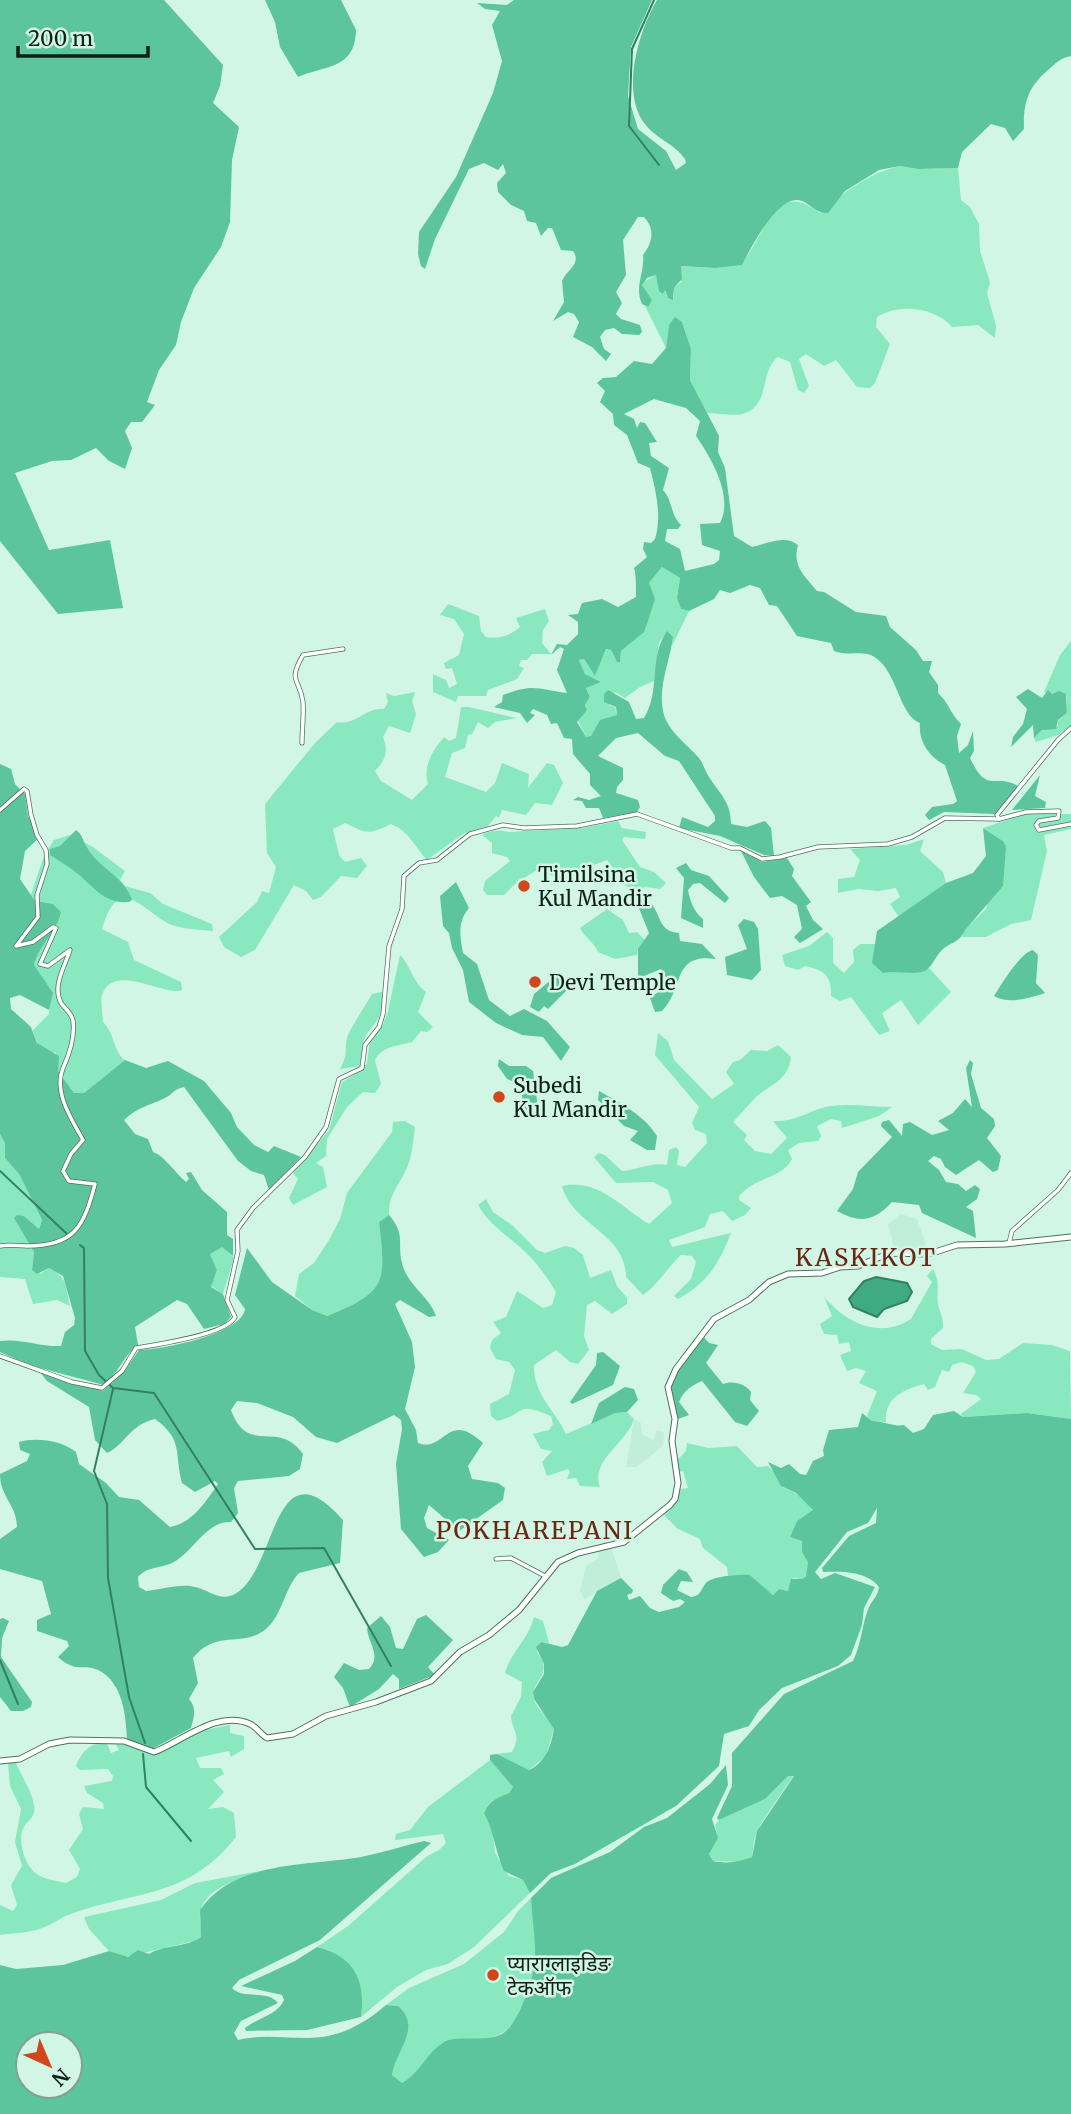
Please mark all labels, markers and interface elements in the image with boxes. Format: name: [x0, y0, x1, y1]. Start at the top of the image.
scale bar: [18, 14, 147, 58]
text: 200 m: [28, 25, 93, 52]
place label: Timilsina Kul Mandir: [538, 861, 652, 912]
marker: Timilsina Kul Mandir: [516, 878, 532, 894]
place label: Devi Temple: [549, 969, 676, 996]
marker: Devi Temple: [527, 974, 543, 990]
place label: Subedi Kul Mandir: [513, 1072, 627, 1123]
marker: Subedi Kul Mandir: [491, 1089, 507, 1105]
district label: KASKIKOT: [795, 1242, 937, 1273]
district label: POKHAREPANI: [436, 1515, 634, 1546]
place label: प्याराग्लाइडिङ टेकऑफ: [507, 1950, 612, 2001]
marker: प्याराग्लाइडिङ टेकऑफ: [485, 1967, 501, 1983]
north arrow: [14, 2030, 84, 2100]
text: N: [47, 2063, 75, 2091]

